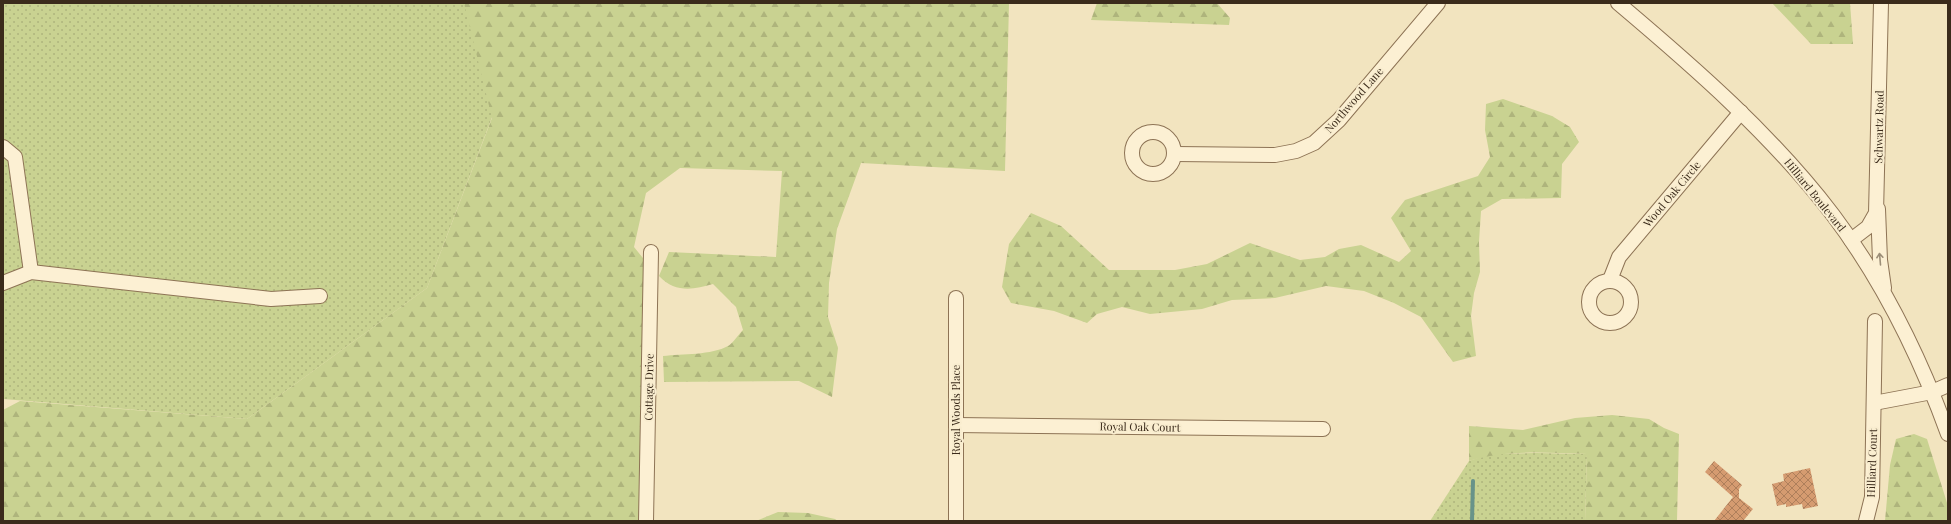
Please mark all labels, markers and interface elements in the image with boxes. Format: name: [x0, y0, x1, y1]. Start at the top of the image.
street label: Northwood Lane: [1321, 63, 1387, 136]
street label: Schwartz Road: [1870, 90, 1887, 164]
street label: Hilliard Boulevard: [1781, 155, 1850, 235]
street label: Wood Oak Circle: [1639, 157, 1704, 231]
one-way arrow: [1876, 253, 1883, 266]
street label: Cottage Drive: [640, 353, 657, 421]
street label: Royal Woods Place: [948, 364, 963, 455]
street label: Royal Oak Court: [1099, 418, 1181, 435]
street label: Hilliard Court: [1863, 428, 1880, 498]

